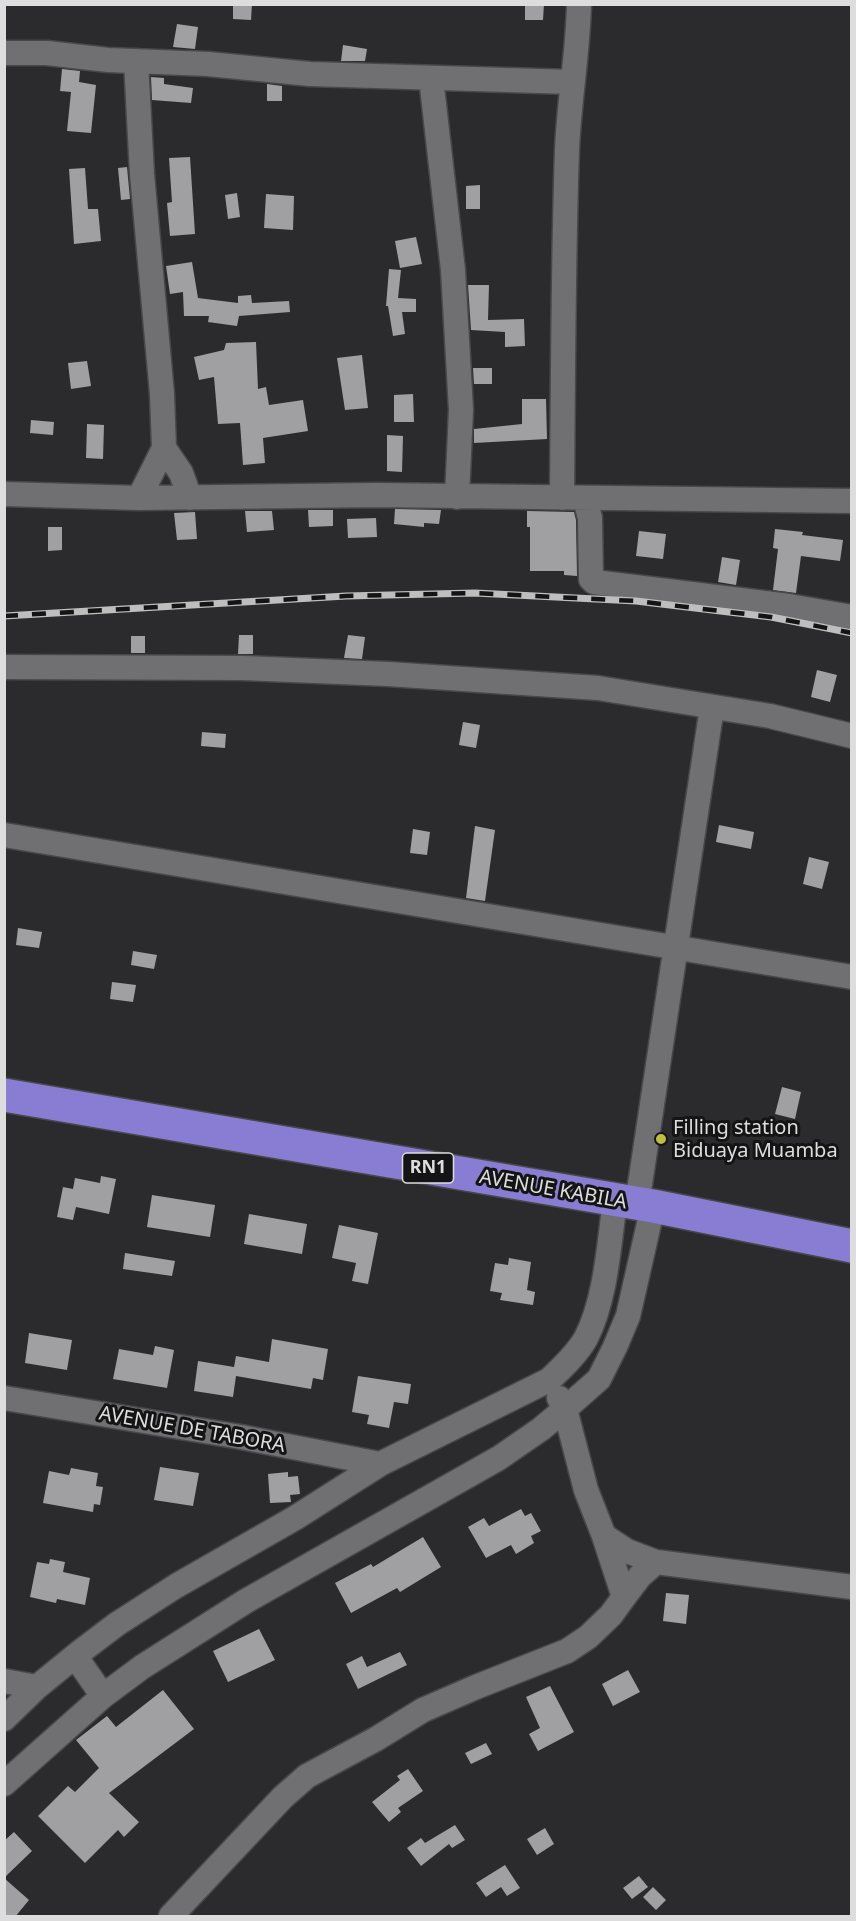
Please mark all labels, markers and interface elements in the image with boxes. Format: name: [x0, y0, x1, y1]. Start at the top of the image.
place label: Filling station Biduaya Muamba: [673, 1116, 838, 1163]
marker: Filling station Biduaya Muamba: [654, 1132, 668, 1146]
road number: RN1: [402, 1153, 454, 1183]
street label: AVENUE KABILA: [477, 1165, 629, 1215]
street label: AVENUE DE TABORA: [97, 1402, 287, 1458]

